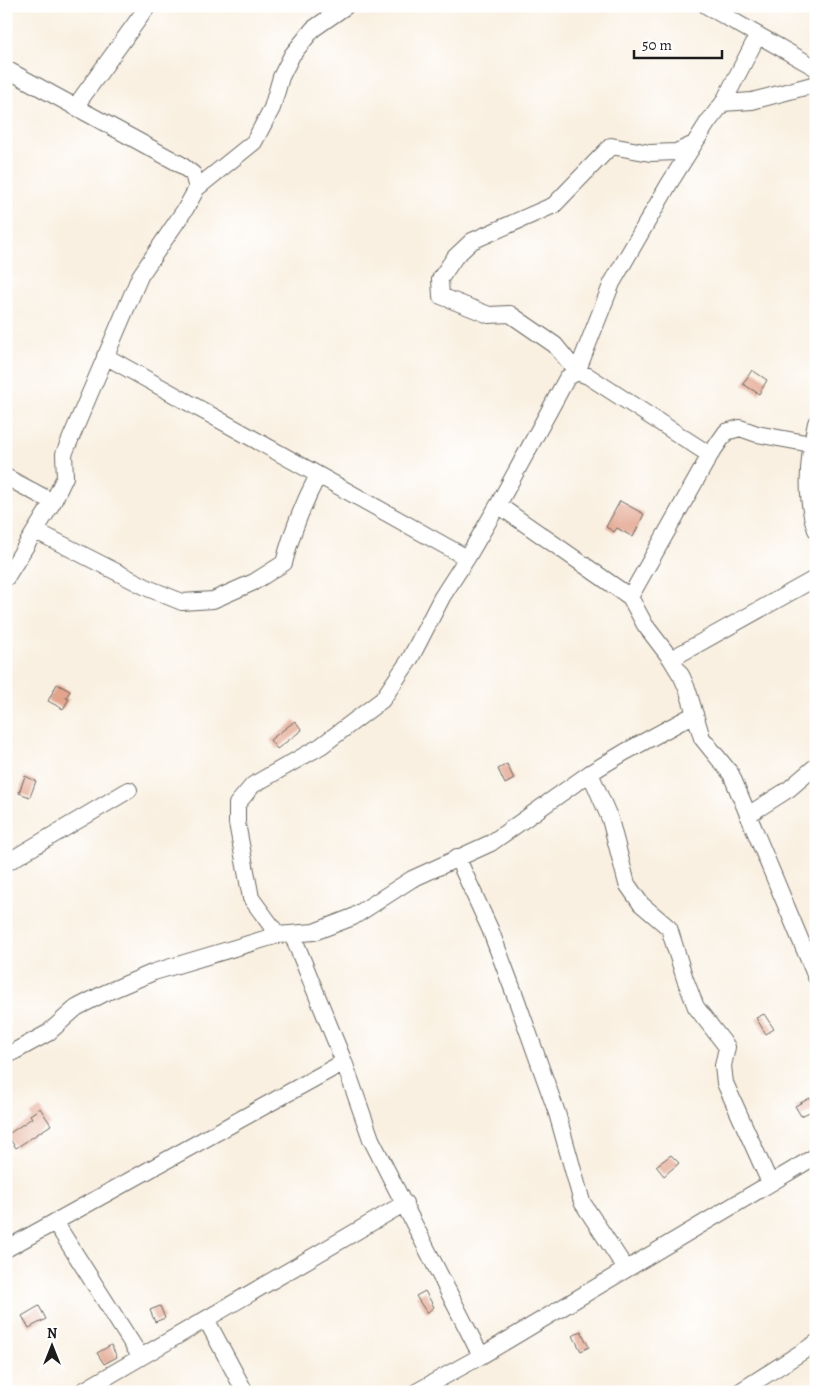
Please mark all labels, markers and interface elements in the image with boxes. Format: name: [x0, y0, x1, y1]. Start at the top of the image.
scale bar: [634, 28, 722, 60]
text: 50 m: [642, 35, 672, 55]
north arrow: [28, 1320, 78, 1370]
text: N: [47, 1324, 57, 1343]

